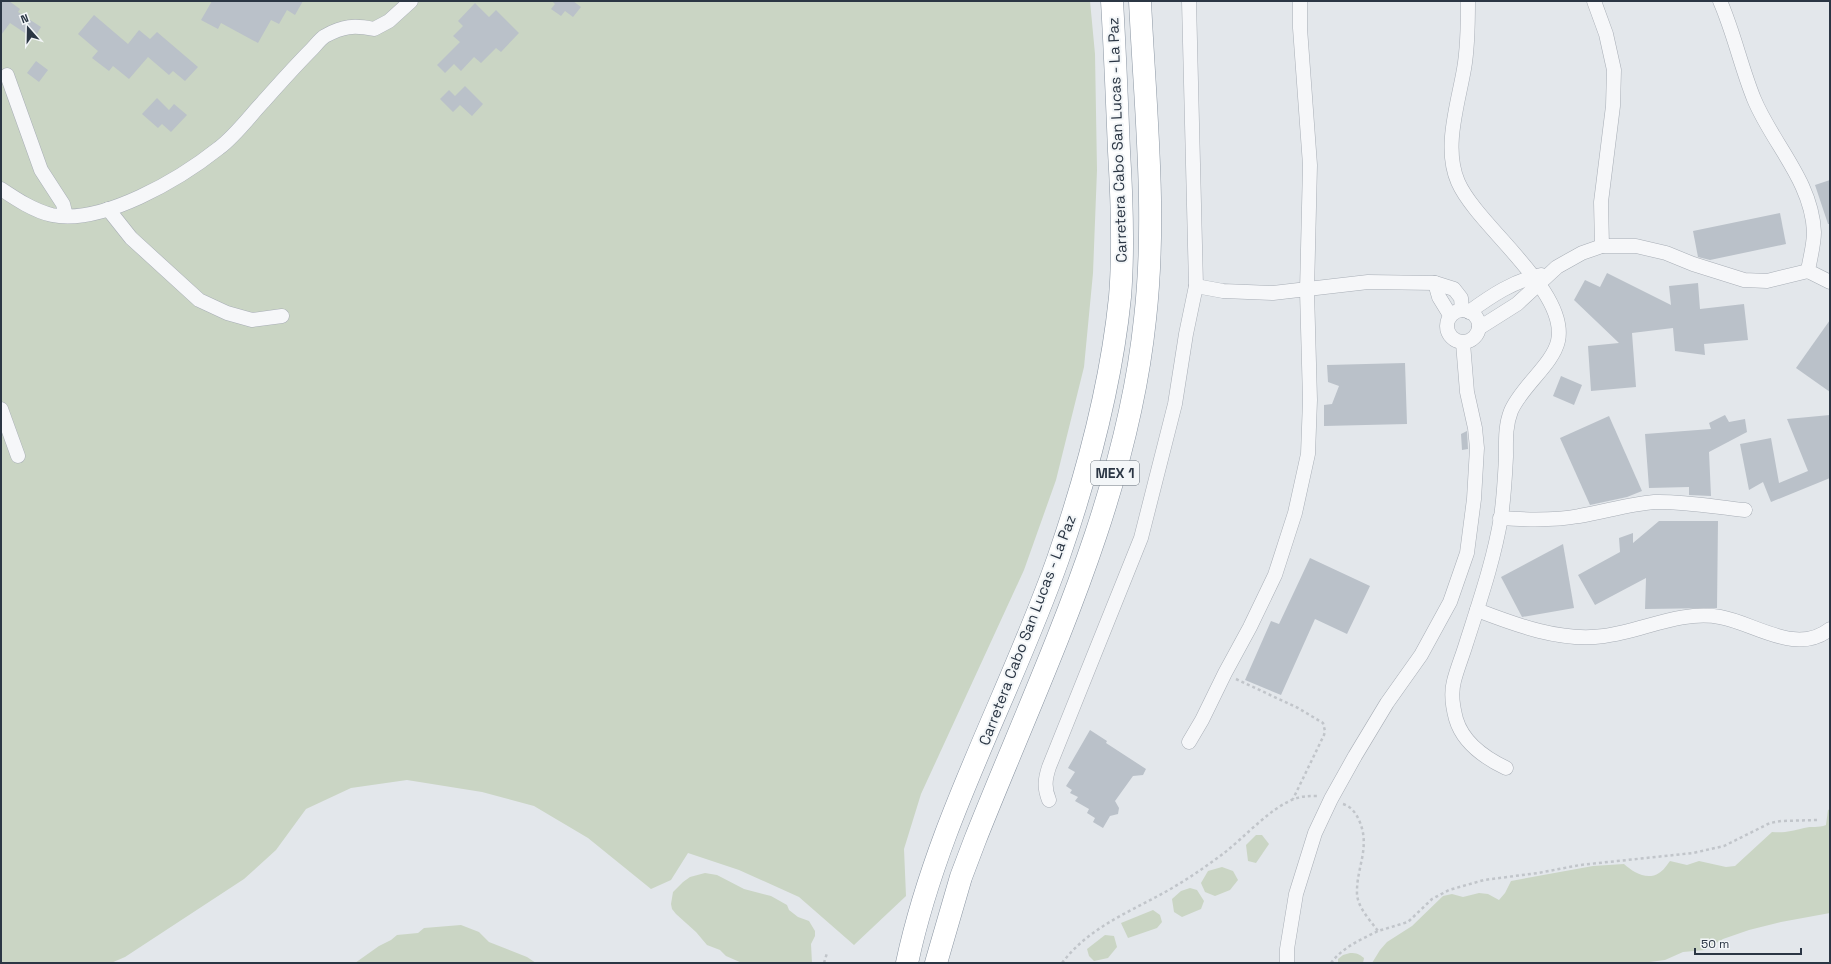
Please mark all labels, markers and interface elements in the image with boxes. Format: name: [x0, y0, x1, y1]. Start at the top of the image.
north arrow: [8, 8, 48, 48]
text: N: [19, 11, 30, 26]
street label: Carretera Cabo San Lucas - La Paz: [1103, 17, 1131, 263]
road number: MEX 1: [1091, 461, 1139, 485]
street label: Carretera Cabo San Lucas - La Paz: [974, 512, 1080, 748]
scale bar: [1695, 930, 1801, 956]
text: 50 m: [1701, 936, 1729, 952]

